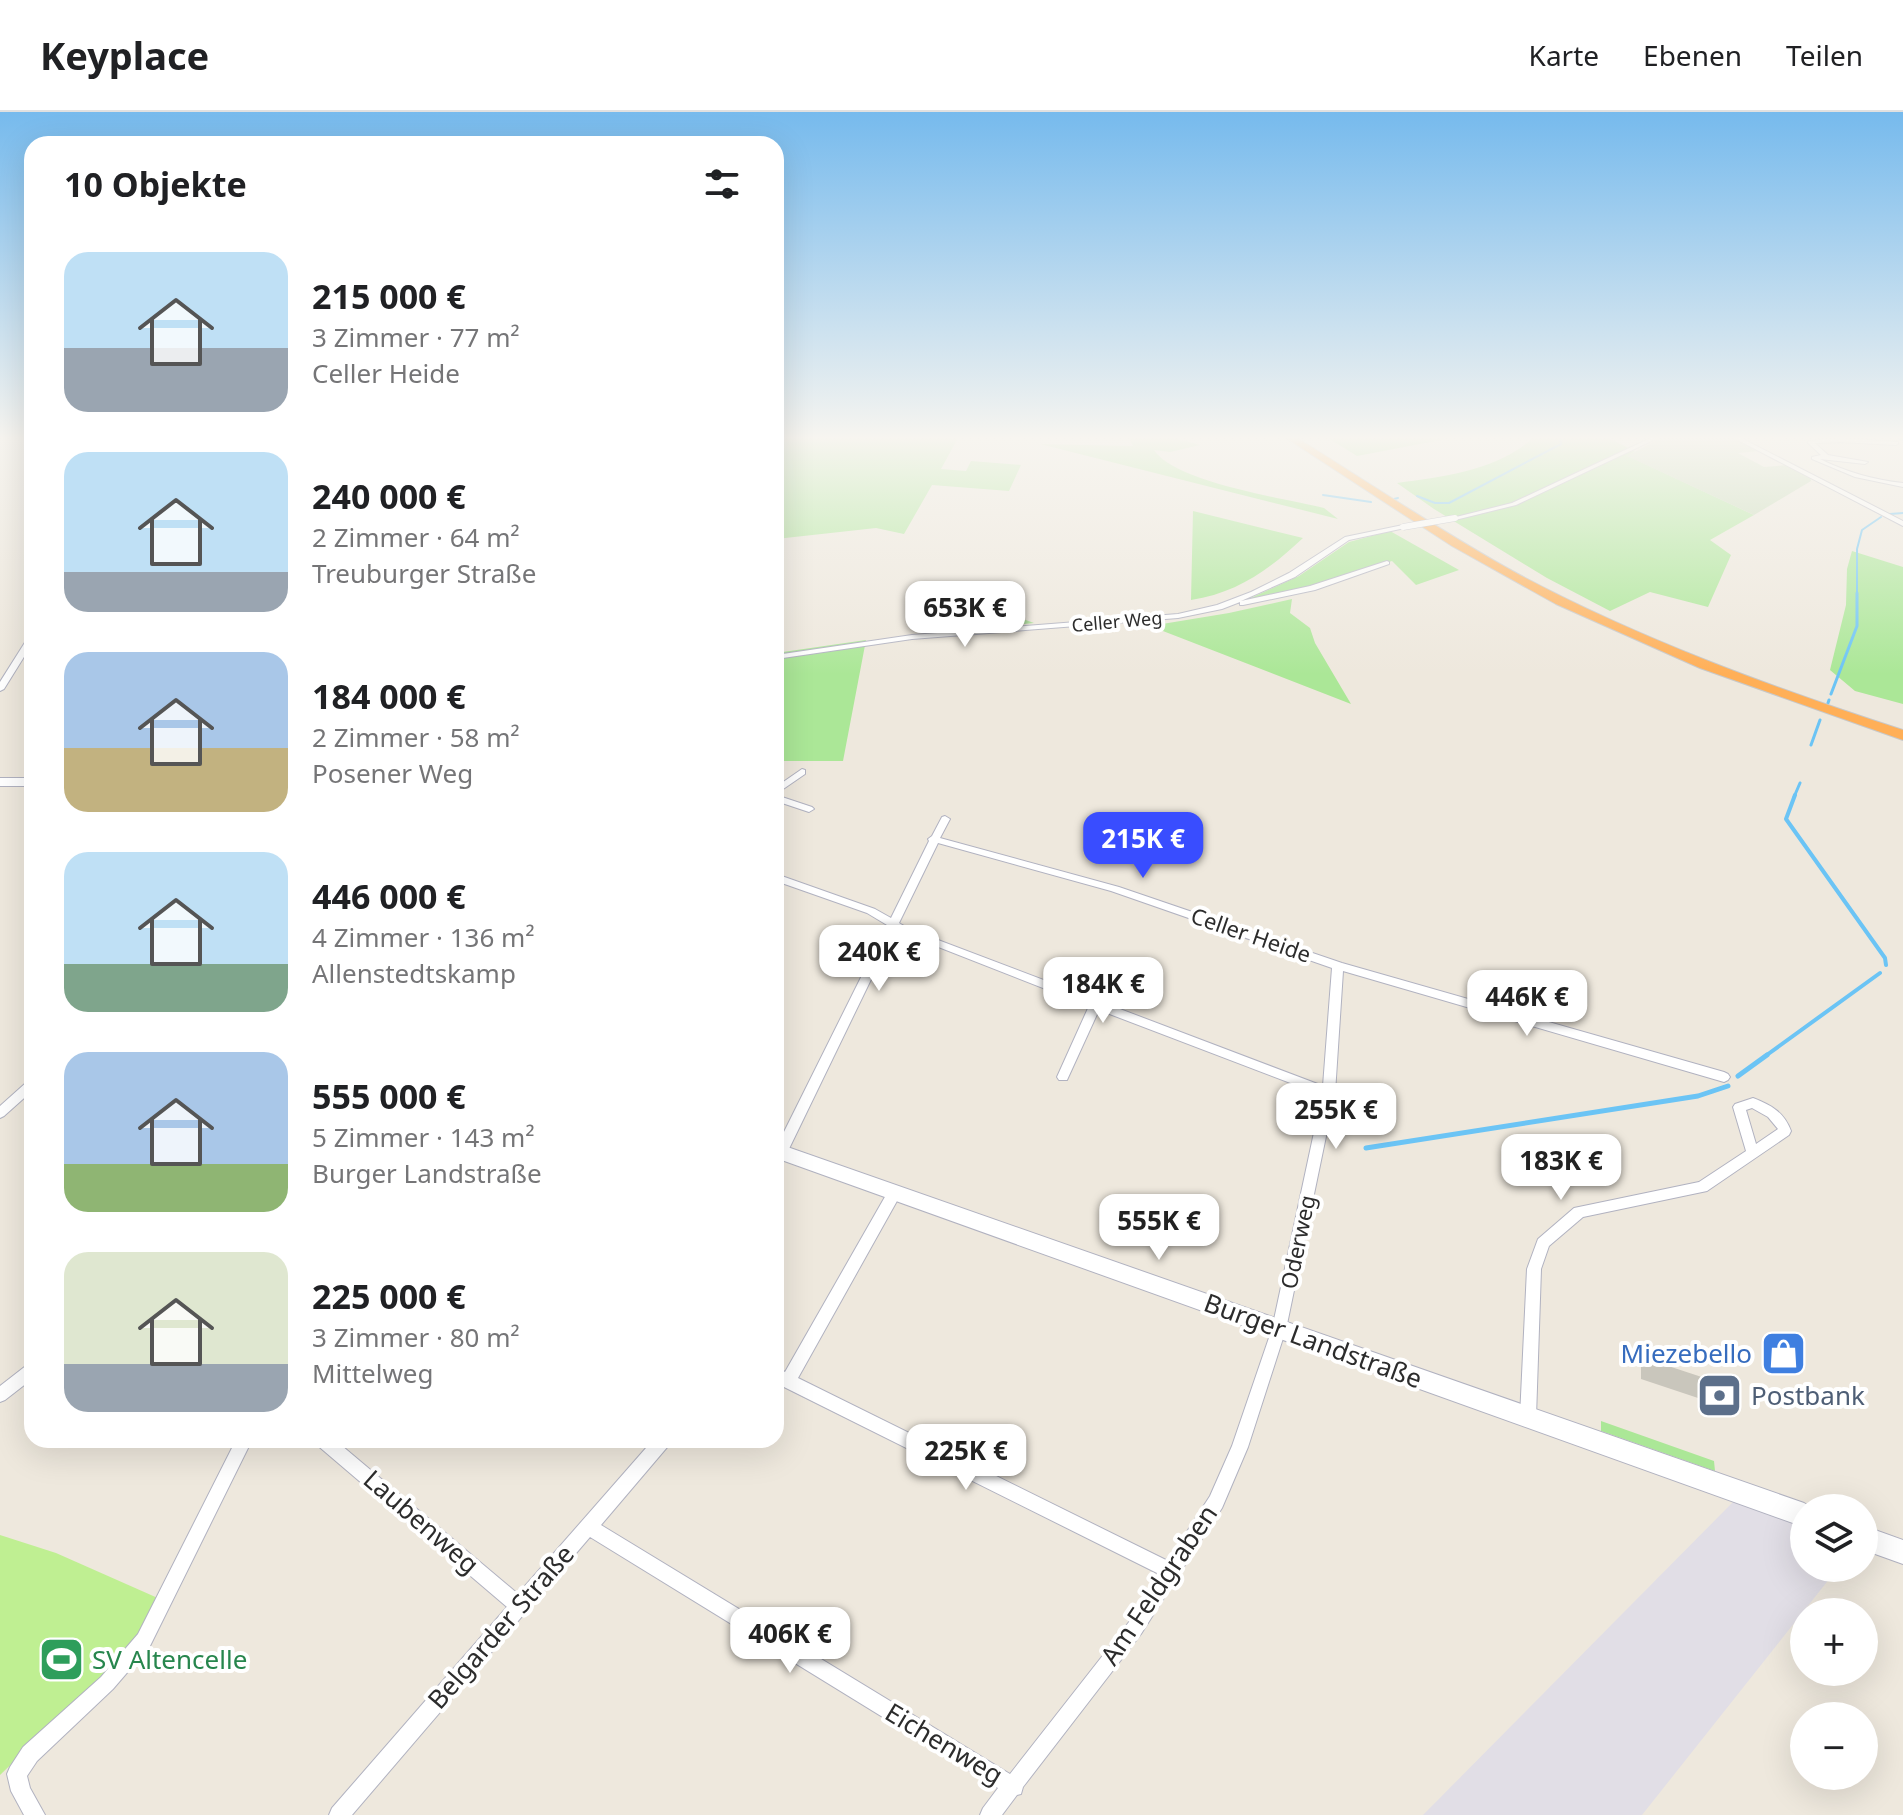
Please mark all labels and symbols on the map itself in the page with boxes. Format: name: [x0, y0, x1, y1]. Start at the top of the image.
pin: 653K €: [900, 581, 1030, 649]
street label: Celler Weg: [1071, 605, 1163, 637]
pin: 215K €: [1078, 812, 1208, 880]
street label: Celler Heide: [1187, 899, 1315, 969]
pin: 240K €: [814, 925, 944, 993]
pin: 184K €: [1038, 957, 1168, 1025]
pin: 446K €: [1462, 970, 1592, 1038]
pin: 255K €: [1271, 1083, 1401, 1151]
pin: 183K €: [1496, 1134, 1626, 1202]
street label: Oderweg: [1272, 1192, 1322, 1292]
pin: 555K €: [1094, 1194, 1224, 1262]
street label: Burger Landstraße: [1199, 1284, 1427, 1396]
shop icon: Miezebello: [1759, 1330, 1807, 1378]
place label: Miezebello: [1621, 1335, 1752, 1371]
bank icon: Postbank: [1696, 1372, 1744, 1420]
place label: Postbank: [1751, 1377, 1865, 1413]
pin: 225K €: [901, 1424, 1031, 1492]
street label: Laubenweg: [356, 1461, 487, 1581]
street label: Am Feldgraben: [1091, 1497, 1225, 1672]
street label: Belgarder Straße: [419, 1537, 582, 1716]
pin: 406K €: [725, 1607, 855, 1675]
sports icon: SV Altencelle: [37, 1636, 85, 1684]
place label: SV Altencelle: [92, 1641, 247, 1677]
street label: Eichenweg: [879, 1694, 1010, 1792]

